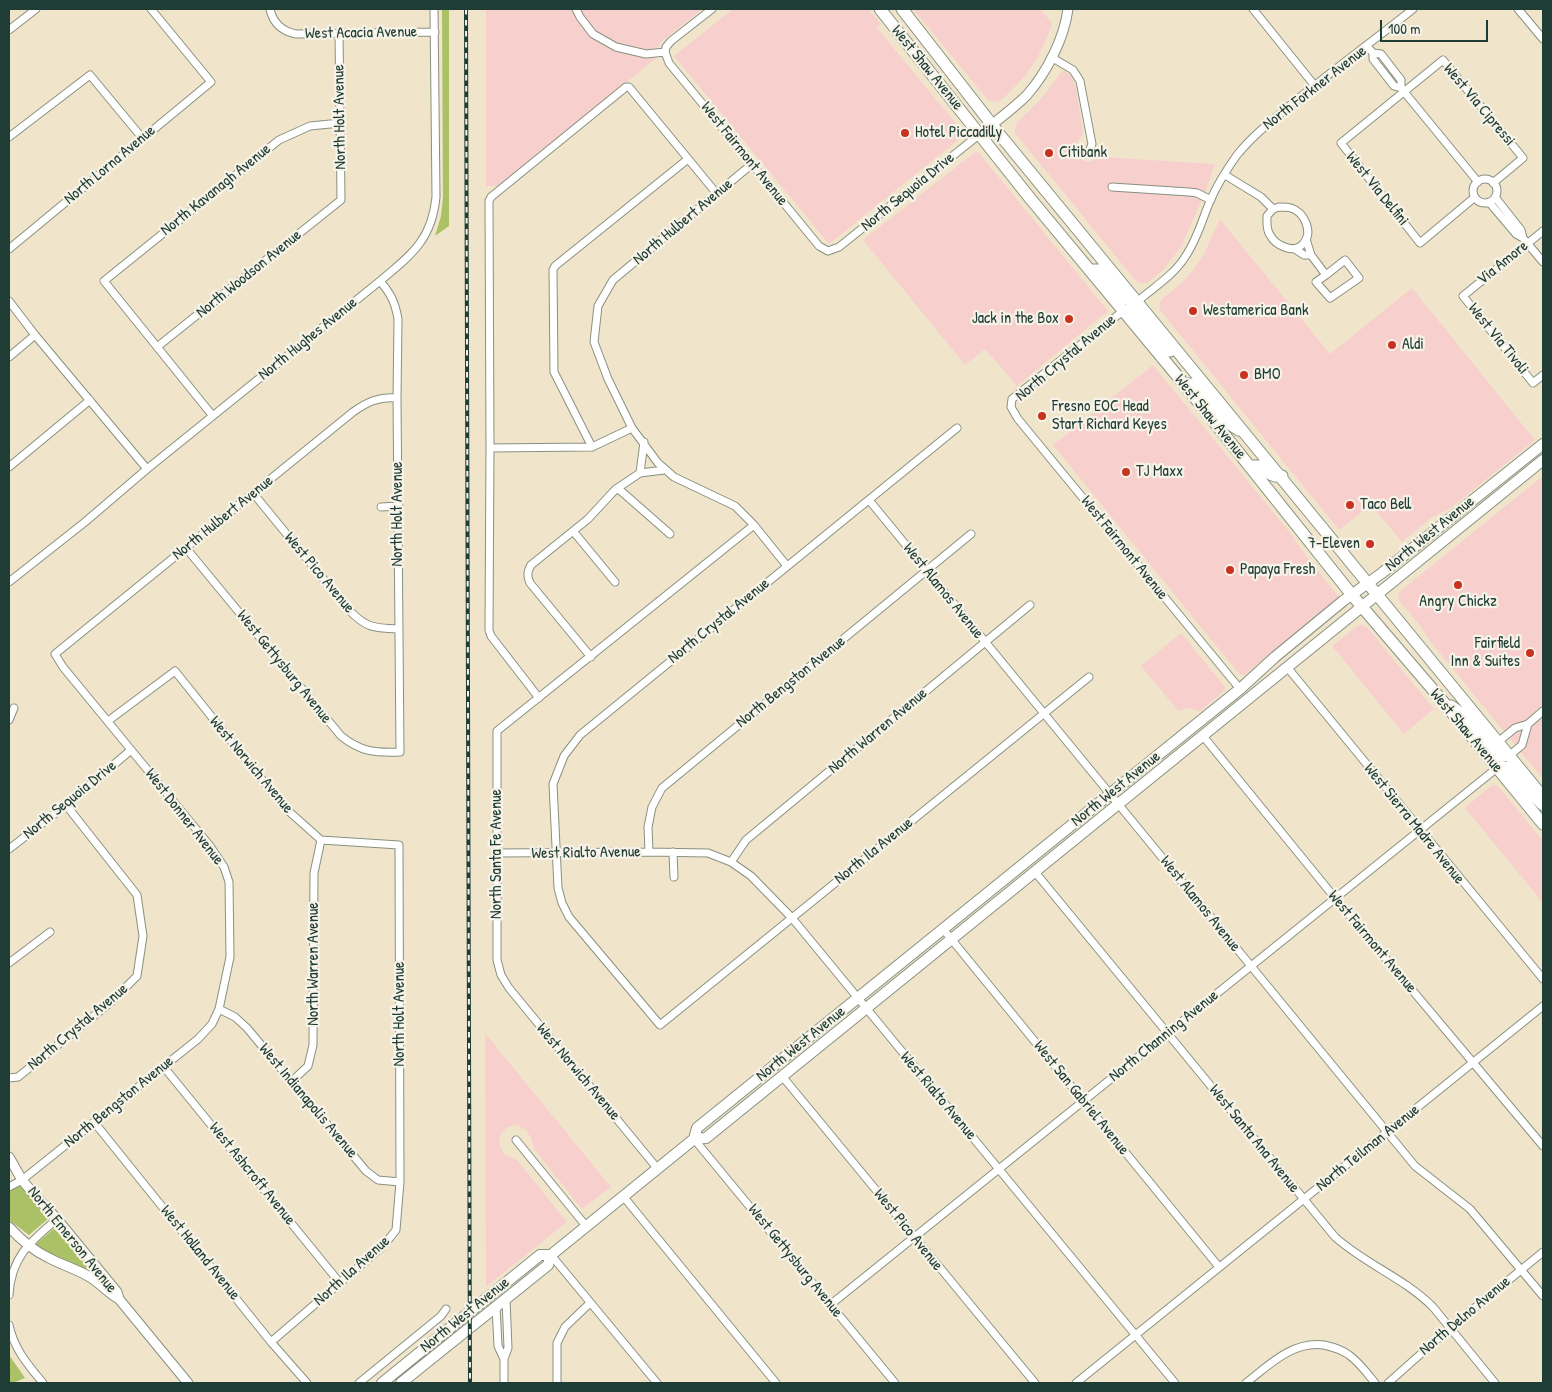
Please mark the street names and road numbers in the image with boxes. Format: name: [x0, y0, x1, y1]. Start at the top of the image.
street label: West Acacia Avenue: [305, 22, 417, 44]
street label: West Shaw Avenue: [887, 22, 967, 114]
street label: North Forkner Avenue: [1259, 42, 1371, 134]
street label: West Via Cipressi: [1439, 60, 1519, 150]
street label: North Holt Avenue: [329, 64, 351, 170]
street label: West Fairmont Avenue: [696, 98, 792, 210]
street label: North Lorna Avenue: [60, 121, 160, 209]
street label: North Kavanagh Avenue: [157, 140, 275, 240]
street label: North Sequoia Drive: [857, 148, 959, 236]
street label: West Via Delfini: [1341, 148, 1413, 230]
street label: North Hulbert Avenue: [629, 175, 737, 269]
street label: North Woodson Avenue: [192, 226, 306, 322]
street label: Via Amore: [1474, 237, 1532, 289]
street label: North Hughes Avenue: [255, 293, 361, 385]
street label: West Via Tivoli: [1464, 300, 1532, 378]
street label: North Crystal Avenue: [1012, 310, 1120, 406]
street label: West Shaw Avenue: [1170, 371, 1250, 463]
street label: North Holt Avenue: [388, 462, 408, 566]
street label: North Hulbert Avenue: [169, 472, 277, 564]
street label: West Fairmont Avenue: [1076, 492, 1172, 604]
street label: North West Avenue: [1382, 492, 1478, 576]
street label: West Pico Avenue: [280, 529, 358, 617]
street label: West Alamos Avenue: [899, 539, 987, 643]
street label: North Crystal Avenue: [664, 574, 774, 668]
street label: West Gettysburg Avenue: [232, 607, 336, 727]
street label: North Bengston Avenue: [732, 632, 850, 732]
street label: North Warren Avenue: [825, 684, 931, 778]
street label: West Shaw Avenue: [1425, 685, 1507, 777]
street label: West Norwich Avenue: [205, 713, 297, 817]
street label: North West Avenue: [1068, 747, 1164, 831]
street label: North Sequoia Drive: [19, 756, 121, 844]
street label: West Sierra Madre Avenue: [1359, 760, 1469, 888]
street label: West Donner Avenue: [140, 765, 228, 869]
street label: North Santa Fe Avenue: [487, 789, 507, 919]
street label: North Ila Avenue: [831, 813, 917, 889]
street label: West Rialto Avenue: [531, 842, 641, 864]
street label: West Alamos Avenue: [1156, 852, 1244, 956]
street label: West Fairmont Avenue: [1324, 887, 1420, 997]
street label: North Warren Avenue: [304, 902, 324, 1026]
street label: North Holt Avenue: [390, 962, 410, 1066]
street label: North Crystal Avenue: [24, 979, 132, 1075]
street label: North Channing Avenue: [1105, 986, 1223, 1086]
street label: North West Avenue: [753, 1002, 849, 1086]
street label: West Norwich Avenue: [532, 1020, 624, 1124]
street label: West San Gabriel Avenue: [1029, 1037, 1133, 1159]
street label: West Indianapolis Avenue: [254, 1040, 362, 1162]
street label: West Rialto Avenue: [896, 1048, 980, 1144]
street label: North Bengston Avenue: [60, 1052, 178, 1152]
street label: West Santa Ana Avenue: [1205, 1081, 1303, 1197]
street label: North Teilman Avenue: [1312, 1100, 1424, 1196]
street label: West Ashcroft Avenue: [205, 1119, 299, 1229]
street label: North Emerson Avenue: [23, 1183, 121, 1297]
street label: West Pico Avenue: [869, 1185, 947, 1275]
street label: West Gettysburg Avenue: [743, 1201, 847, 1321]
street label: West Holland Avenue: [156, 1202, 244, 1304]
street label: North Ila Avenue: [310, 1232, 394, 1310]
street label: North Delno Avenue: [1415, 1272, 1515, 1360]
street label: North West Avenue: [417, 1273, 513, 1357]

